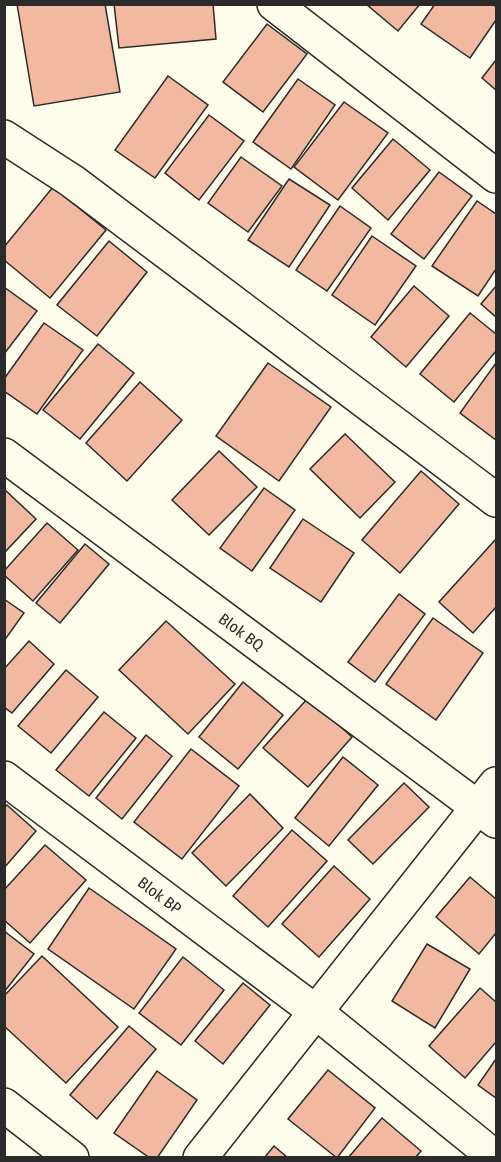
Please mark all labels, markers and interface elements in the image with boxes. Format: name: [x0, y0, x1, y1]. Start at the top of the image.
street label: Blok BQ: [215, 609, 268, 655]
street label: Blok BP: [134, 872, 186, 918]

